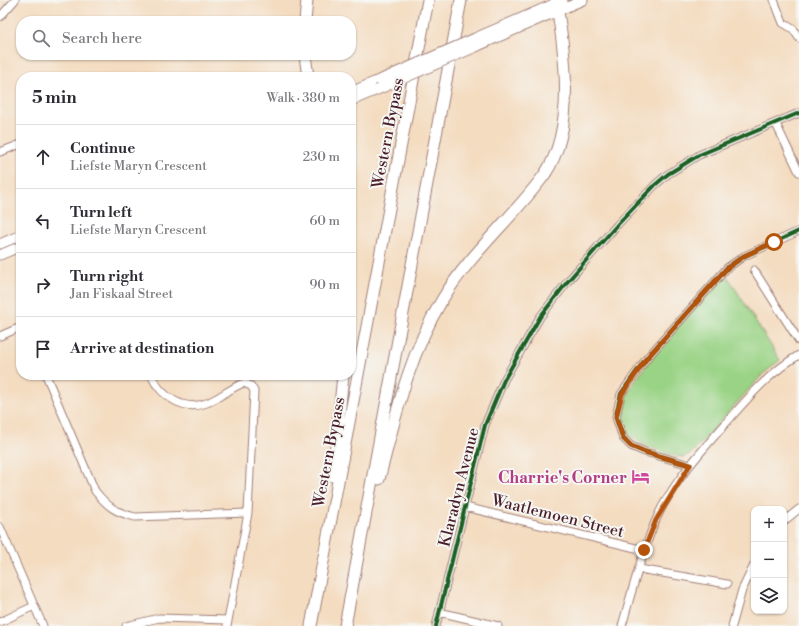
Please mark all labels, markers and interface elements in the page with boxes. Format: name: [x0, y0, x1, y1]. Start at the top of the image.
search box: [16, 16, 356, 60]
icon: search: [30, 27, 52, 49]
text: Search here: [62, 29, 142, 48]
street label: Western Bypass: [367, 76, 409, 191]
text: 5 min: [32, 87, 77, 109]
text: Walk · 380 m: [266, 90, 340, 106]
text: Continue: [70, 139, 135, 158]
icon: ahead: [32, 146, 54, 168]
text: 230 m: [303, 149, 340, 165]
text: Liefste Maryn Crescent: [70, 158, 207, 174]
text: Turn left: [70, 203, 132, 222]
icon: left: [32, 210, 54, 232]
text: 60 m: [309, 213, 340, 229]
text: Liefste Maryn Crescent: [70, 222, 207, 238]
route start: [765, 233, 783, 251]
text: Turn right: [70, 267, 144, 286]
icon: right: [32, 274, 54, 296]
text: 90 m: [309, 277, 340, 293]
text: Jan Fiskaal Street: [70, 286, 173, 302]
icon: arrive: [32, 338, 54, 360]
text: Arrive at destination: [70, 339, 214, 358]
street label: Western Bypass: [308, 395, 350, 510]
street label: Klaradyn Avenue: [435, 426, 483, 549]
hotel icon: Charrie's Corner: [630, 467, 650, 487]
place label: Charrie's Corner: [498, 468, 627, 488]
street label: Waatlemoen Street: [489, 490, 626, 542]
map controls: [751, 506, 787, 614]
button: +: [751, 506, 787, 542]
route end: [635, 541, 653, 559]
button: −: [751, 542, 787, 578]
button: layers: [751, 578, 787, 614]

